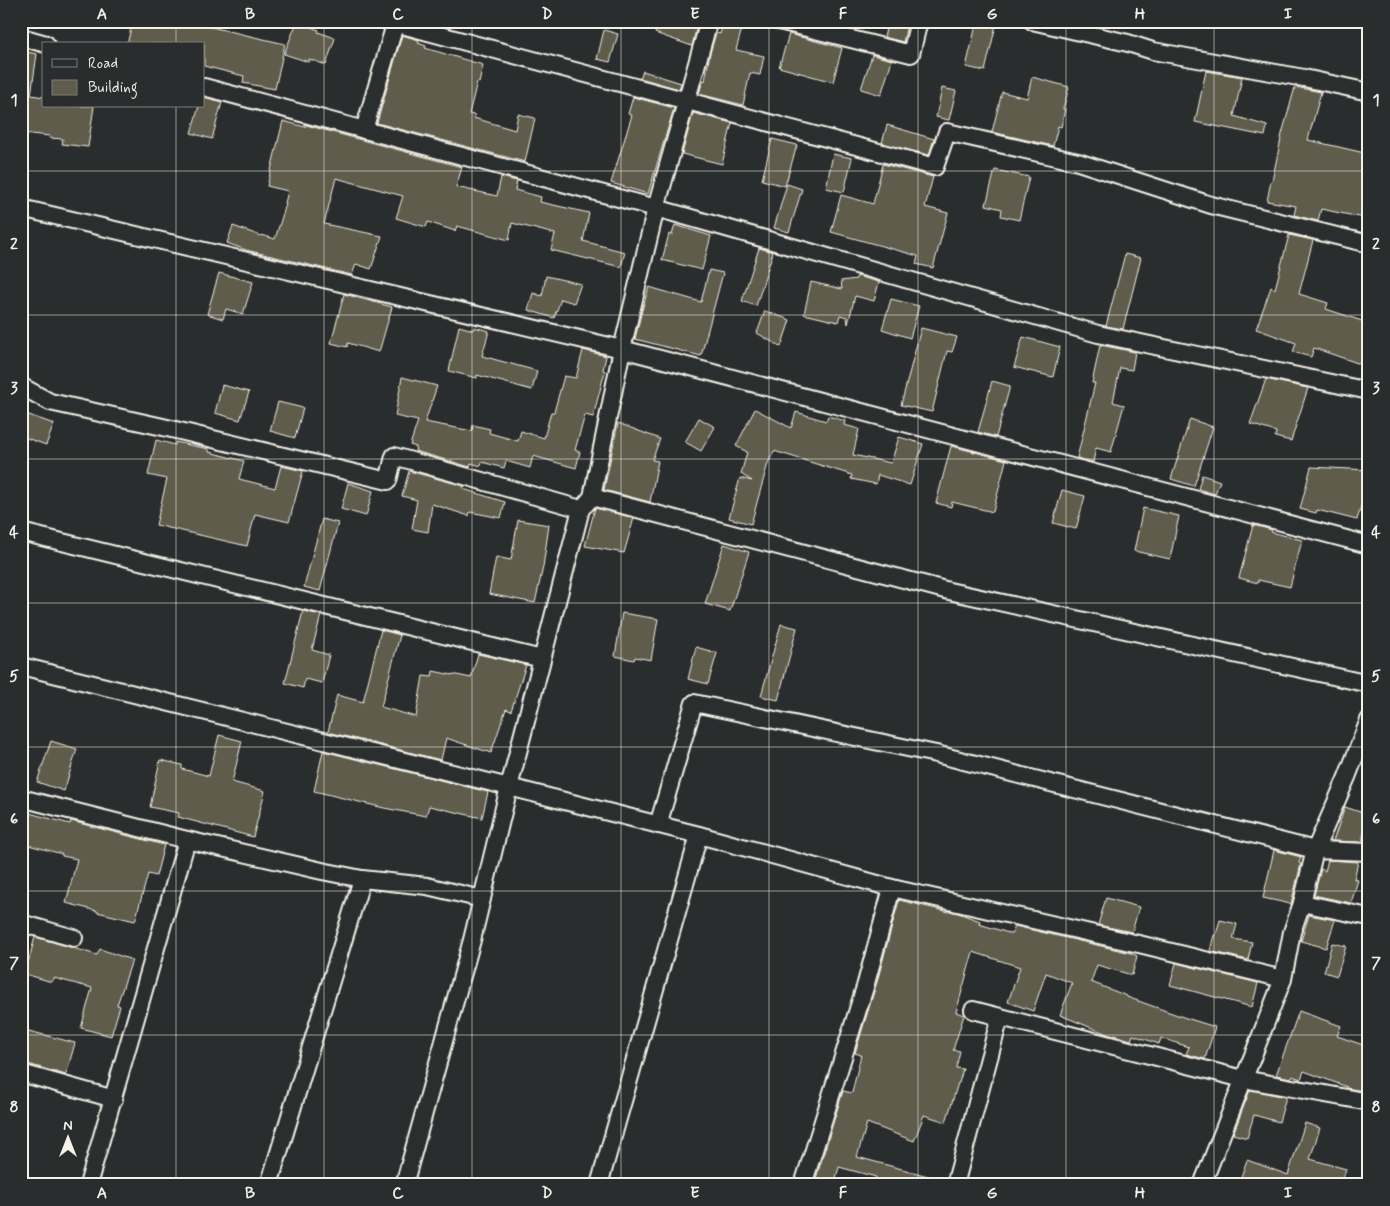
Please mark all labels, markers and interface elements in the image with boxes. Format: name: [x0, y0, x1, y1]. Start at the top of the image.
text: A: [97, 4, 107, 25]
text: B: [245, 4, 255, 25]
text: C: [392, 4, 404, 25]
text: D: [541, 4, 553, 25]
text: E: [690, 4, 700, 25]
text: F: [839, 4, 848, 25]
text: G: [987, 4, 998, 25]
text: H: [1135, 4, 1146, 25]
text: I: [1284, 4, 1293, 25]
legend: [42, 42, 205, 108]
text: Road: [88, 54, 118, 74]
text: Building: [88, 78, 138, 99]
text: 1: [10, 90, 18, 111]
text: 1: [1372, 90, 1380, 111]
text: 2: [10, 234, 18, 255]
text: 2: [1372, 234, 1380, 255]
text: 3: [10, 378, 18, 399]
text: 3: [1372, 378, 1380, 399]
text: 4: [9, 522, 19, 543]
text: 4: [1371, 522, 1381, 543]
text: 5: [9, 666, 19, 687]
text: 5: [1371, 666, 1381, 687]
text: 6: [10, 809, 18, 830]
text: 6: [1372, 809, 1380, 830]
text: 7: [9, 953, 19, 974]
text: 7: [1371, 953, 1381, 974]
text: 8: [9, 1097, 19, 1118]
text: 8: [1371, 1097, 1381, 1118]
north arrow: [42, 1114, 92, 1164]
text: N: [63, 1117, 73, 1135]
text: A: [97, 1183, 107, 1204]
text: B: [245, 1183, 255, 1204]
text: C: [392, 1183, 404, 1204]
text: D: [541, 1183, 553, 1204]
text: E: [690, 1183, 700, 1204]
text: F: [839, 1183, 848, 1204]
text: G: [987, 1183, 998, 1204]
text: H: [1135, 1183, 1146, 1204]
text: I: [1284, 1183, 1293, 1204]

